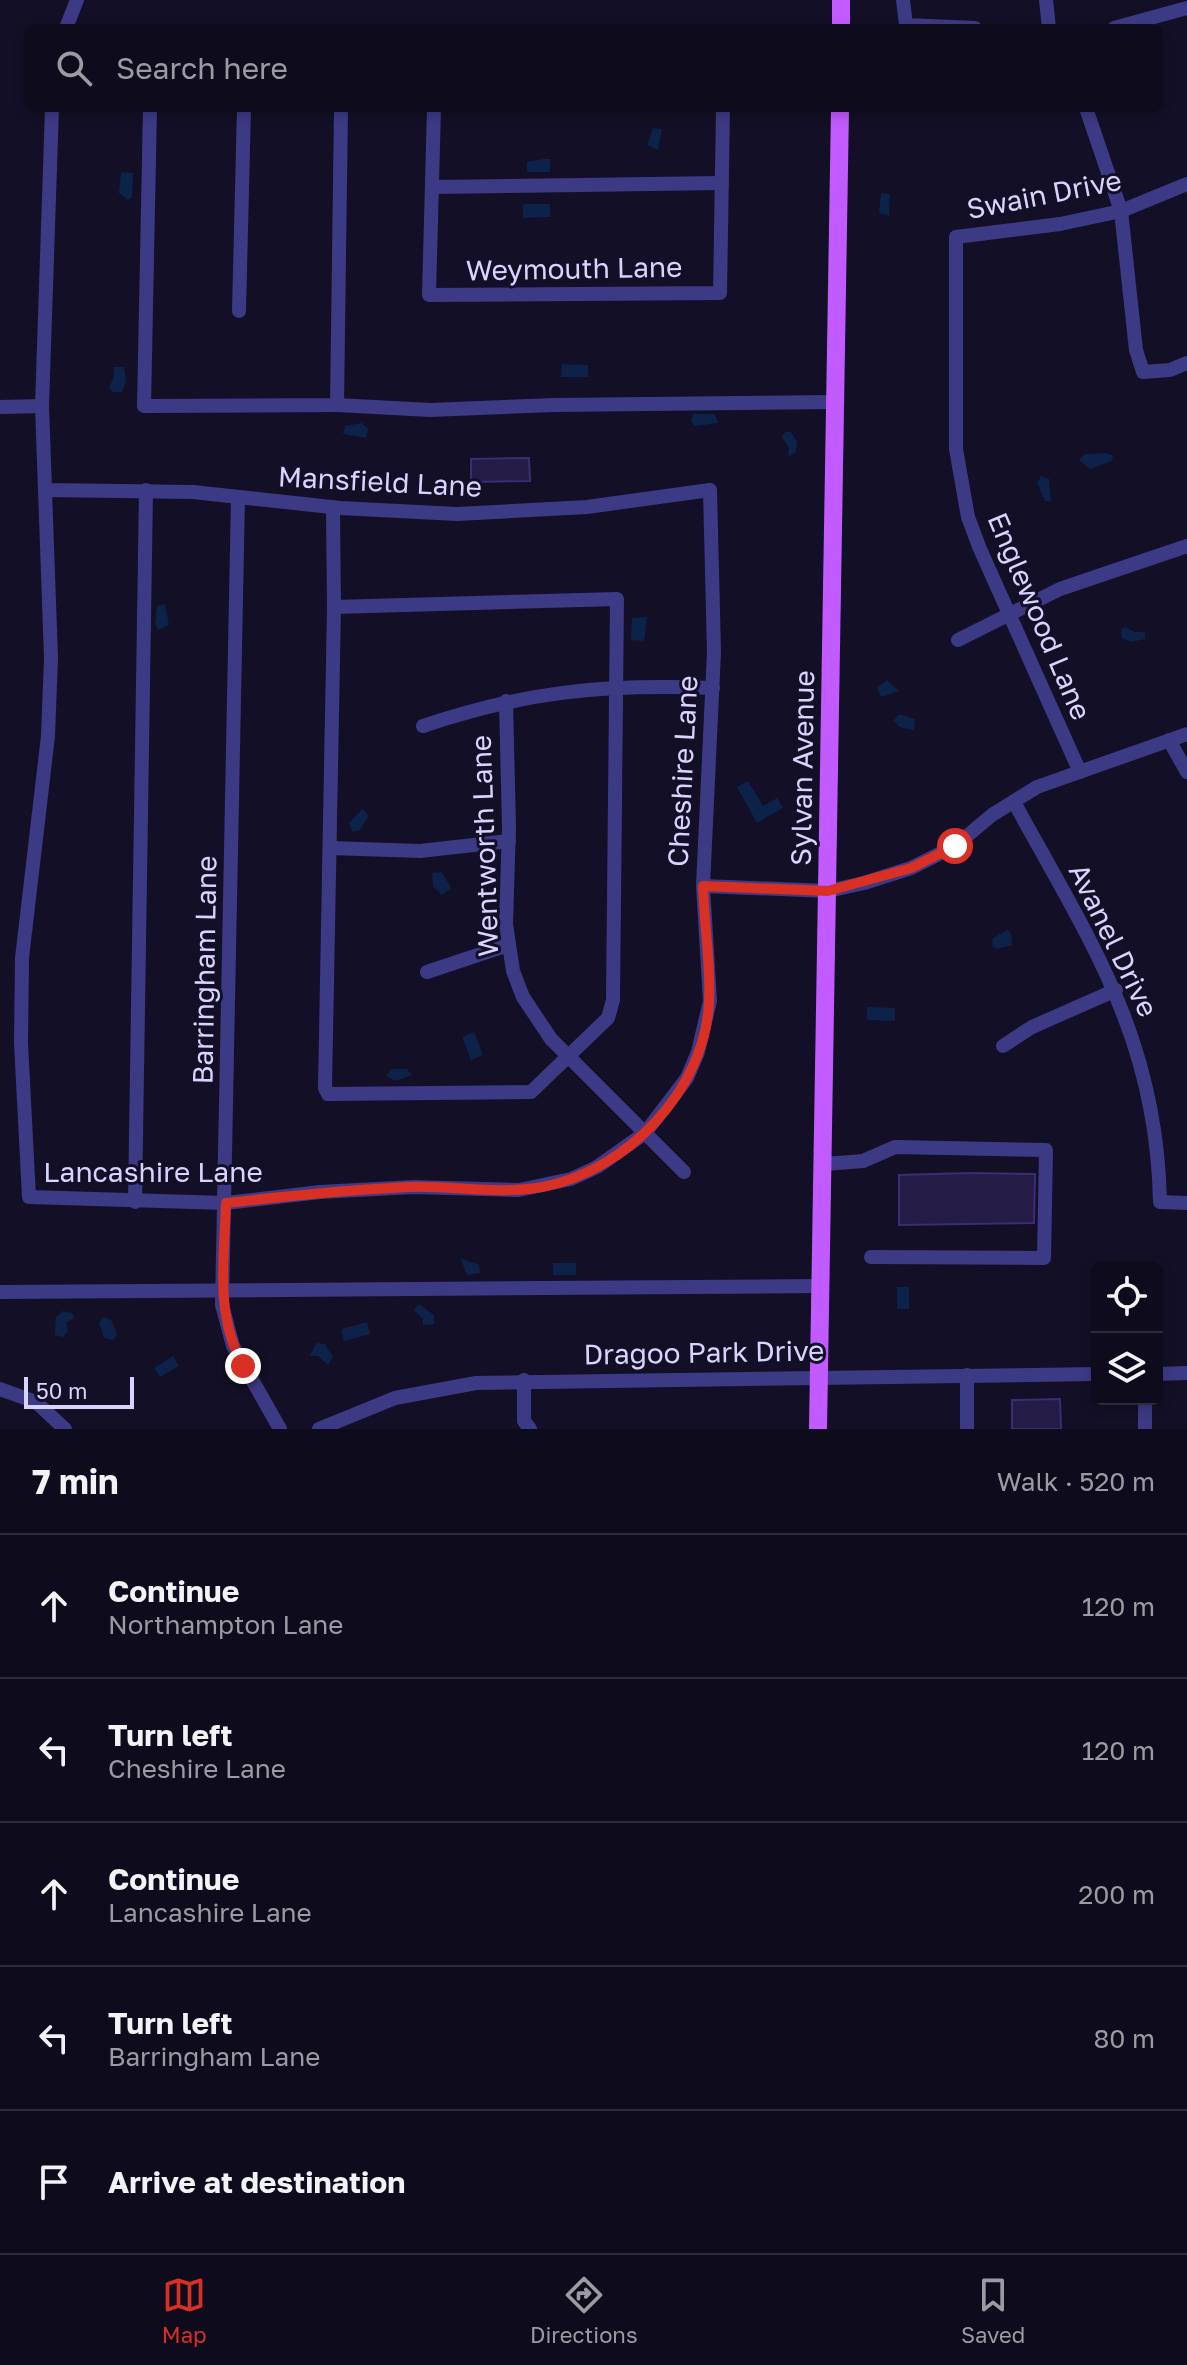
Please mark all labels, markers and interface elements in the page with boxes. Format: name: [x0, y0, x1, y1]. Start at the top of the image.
search box: [24, 24, 1163, 112]
icon: search: [52, 46, 96, 90]
text: Search here: [116, 50, 288, 86]
street label: Swain Drive: [964, 163, 1124, 225]
street label: Weymouth Lane: [465, 250, 683, 286]
street label: Mansfield Lane: [277, 459, 483, 503]
street label: Englewood Lane: [981, 507, 1099, 725]
street label: Sylvan Avenue: [784, 670, 820, 866]
street label: Cheshire Lane: [661, 675, 703, 867]
street label: Wentworth Lane: [464, 734, 504, 958]
route start: [937, 828, 973, 864]
street label: Barringham Lane: [186, 855, 222, 1085]
street label: Avanel Drive: [1063, 858, 1165, 1022]
street label: Lancashire Lane: [43, 1155, 263, 1188]
map controls: [1091, 1261, 1163, 1405]
button: locate: [1091, 1261, 1163, 1333]
street label: Dragoo Park Drive: [583, 1333, 825, 1371]
button: layers: [1091, 1333, 1163, 1405]
route end: [225, 1348, 261, 1384]
scale bar: [24, 1373, 134, 1409]
text: 50 m: [36, 1377, 87, 1404]
text: 7 min: [32, 1461, 119, 1501]
text: Walk · 520 m: [997, 1466, 1155, 1497]
text: Continue: [108, 1573, 239, 1609]
icon: ahead: [32, 1584, 76, 1628]
text: 120 m: [1082, 1591, 1155, 1622]
text: Northampton Lane: [108, 1609, 343, 1640]
text: Turn left: [108, 1717, 233, 1753]
icon: left: [32, 1728, 76, 1772]
text: 120 m: [1082, 1735, 1155, 1766]
text: Cheshire Lane: [108, 1753, 286, 1784]
text: Continue: [108, 1861, 239, 1897]
icon: ahead: [32, 1872, 76, 1916]
text: 200 m: [1078, 1879, 1155, 1910]
text: Lancashire Lane: [108, 1897, 312, 1928]
text: Turn left: [108, 2005, 233, 2041]
icon: left: [32, 2016, 76, 2060]
text: 80 m: [1094, 2023, 1155, 2054]
text: Barringham Lane: [108, 2041, 320, 2072]
icon: arrive: [32, 2160, 76, 2204]
text: Arrive at destination: [108, 2164, 405, 2200]
tab: Map: [162, 2273, 207, 2348]
tab: Directions: [530, 2273, 638, 2348]
tab: Saved: [961, 2273, 1025, 2348]

